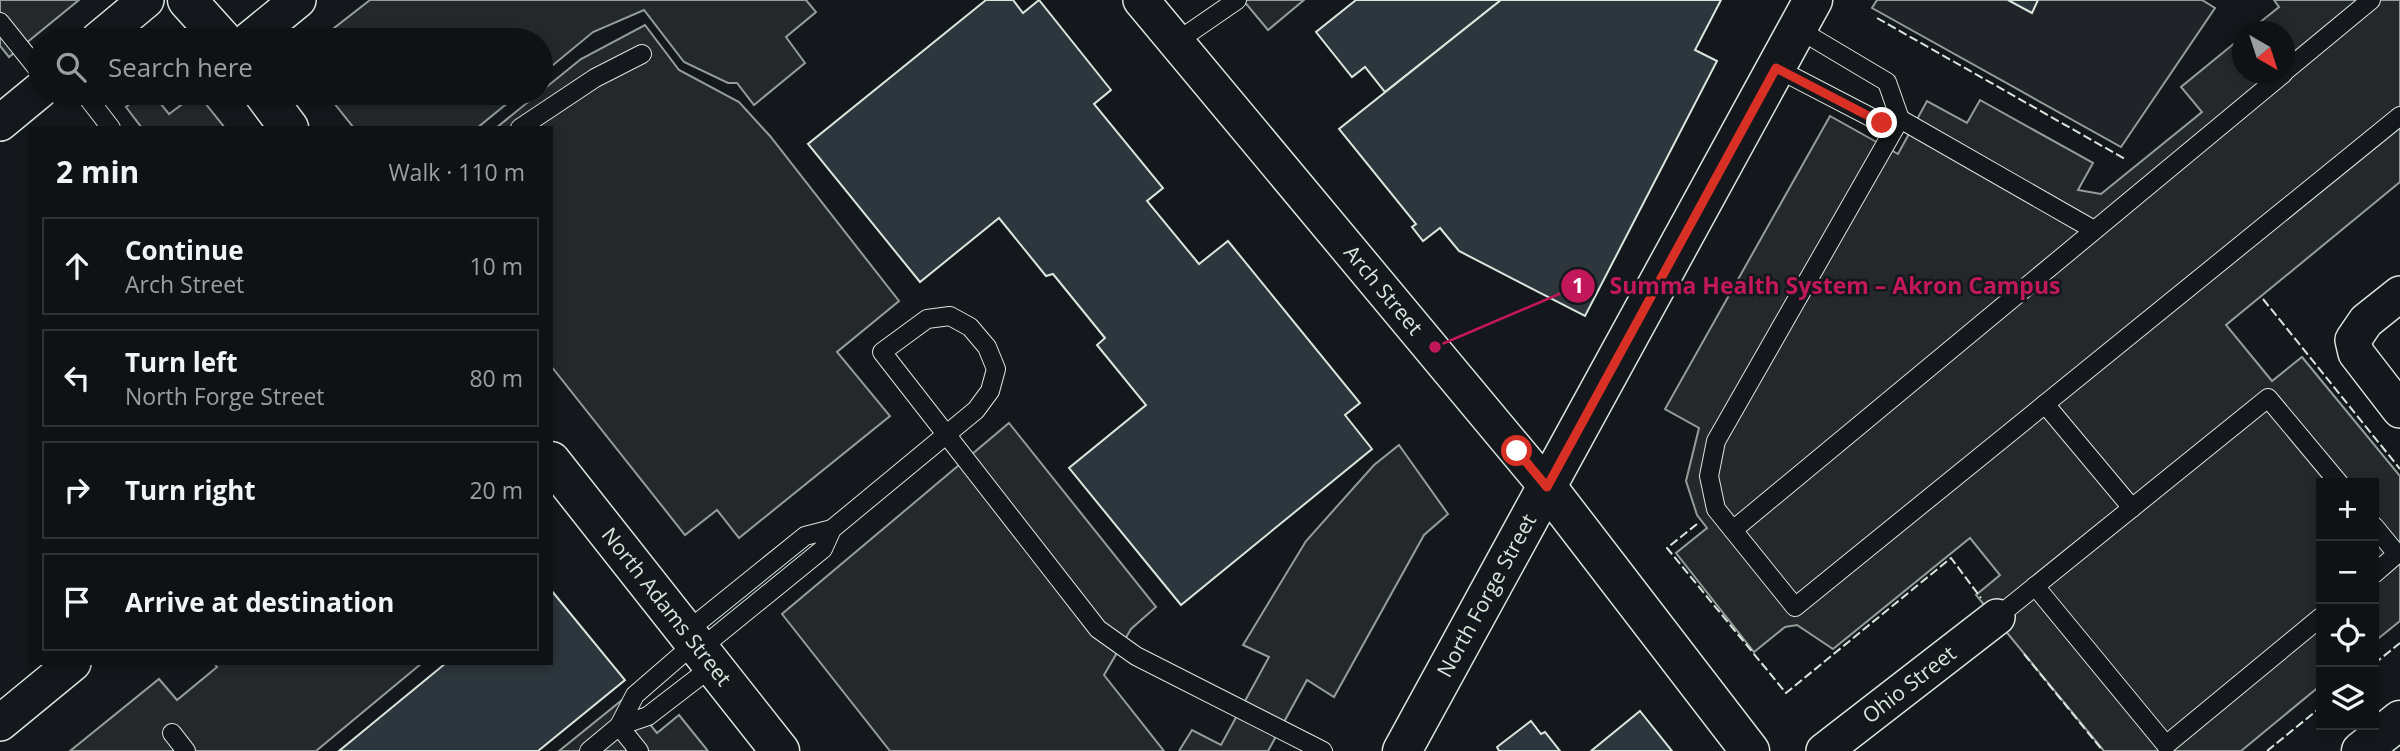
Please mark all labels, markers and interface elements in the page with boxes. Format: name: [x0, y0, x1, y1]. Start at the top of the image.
north arrow: [2232, 21, 2295, 84]
search box: [28, 28, 553, 105]
icon: search: [52, 48, 90, 86]
text: Search here: [108, 49, 253, 85]
route end: [1866, 107, 1897, 138]
text: 2 min: [56, 151, 139, 192]
text: Walk · 110 m: [388, 156, 525, 188]
text: Continue: [125, 232, 244, 268]
street label: Arch Street: [1338, 239, 1429, 341]
icon: ahead: [58, 247, 96, 285]
text: 10 m: [469, 250, 523, 282]
callout: Summa Health System – Akron Campus: [1560, 264, 2074, 308]
text: Arch Street: [125, 268, 244, 300]
text: Summa Health System – Akron Campus: [1610, 269, 2060, 301]
text: 1: [1572, 271, 1584, 299]
text: Turn left: [125, 344, 237, 380]
icon: left: [58, 359, 96, 397]
text: 80 m: [469, 362, 523, 394]
text: North Forge Street: [125, 380, 325, 412]
route start: [1501, 435, 1532, 466]
icon: right: [58, 471, 96, 509]
text: Turn right: [125, 472, 256, 508]
text: 20 m: [469, 474, 523, 506]
map controls: [2316, 478, 2379, 730]
button: +: [2316, 478, 2379, 541]
street label: North Forge Street: [1430, 509, 1542, 682]
street label: North Adams Street: [596, 521, 738, 691]
button: −: [2316, 541, 2379, 604]
icon: arrive: [58, 583, 96, 621]
text: Arrive at destination: [125, 584, 394, 620]
button: locate: [2316, 604, 2379, 667]
street label: Ohio Street: [1856, 639, 1961, 729]
button: layers: [2316, 667, 2379, 730]

